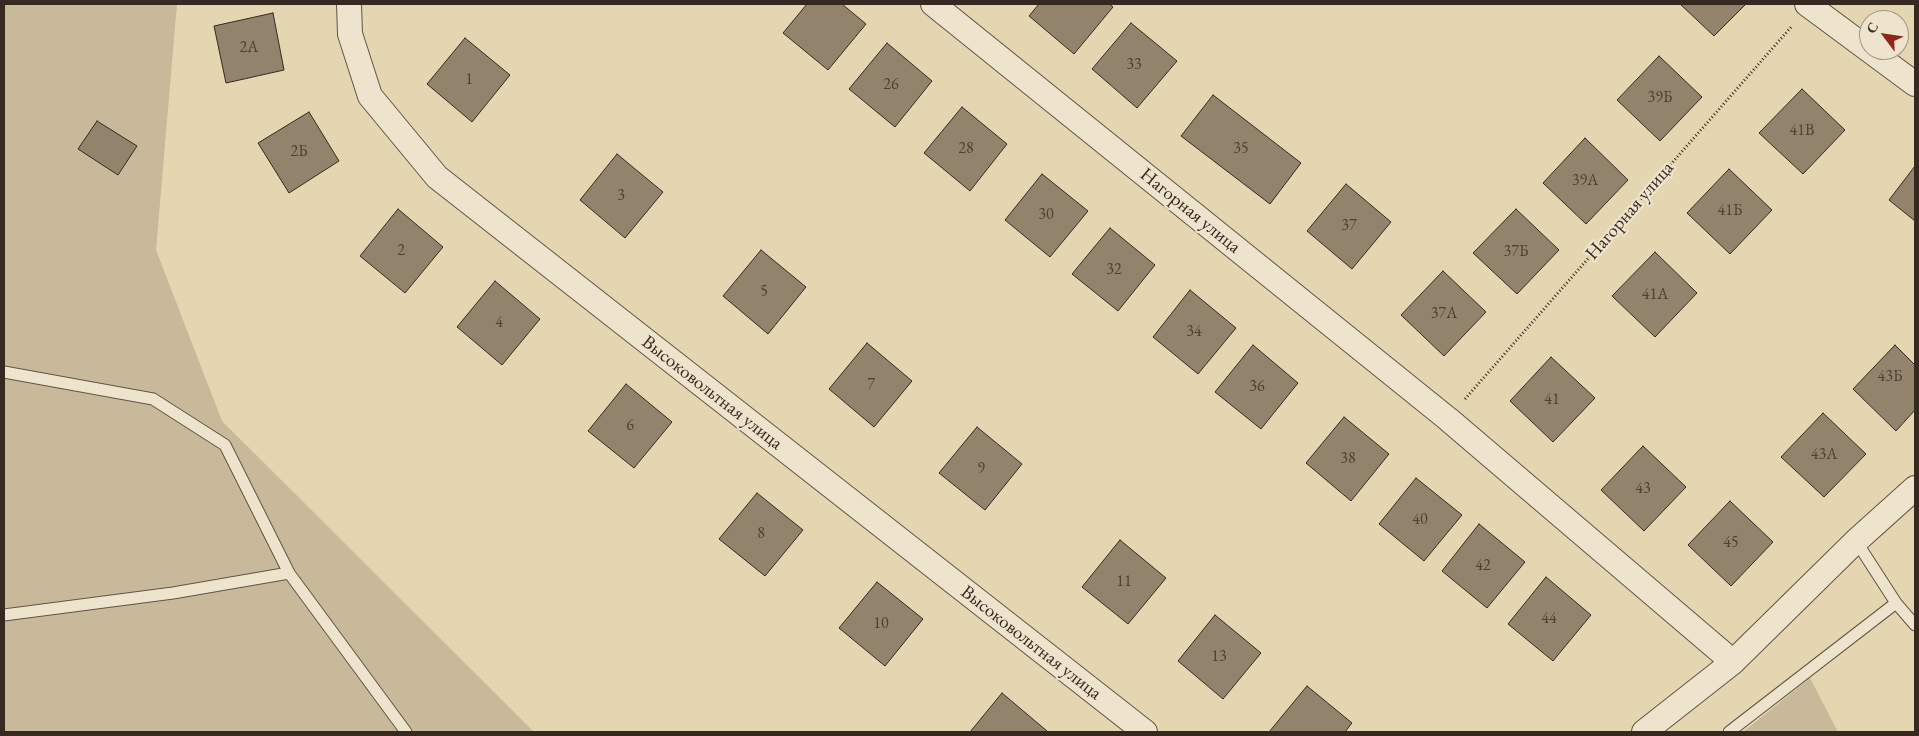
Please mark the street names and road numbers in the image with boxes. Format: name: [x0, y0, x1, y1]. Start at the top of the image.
street label: Нагорная улица: [1581, 157, 1679, 265]
street label: Нагорная улица: [1135, 163, 1245, 259]
street label: Высоковольтная улица: [637, 331, 787, 455]
street label: Высоковольтная улица: [956, 581, 1106, 705]

